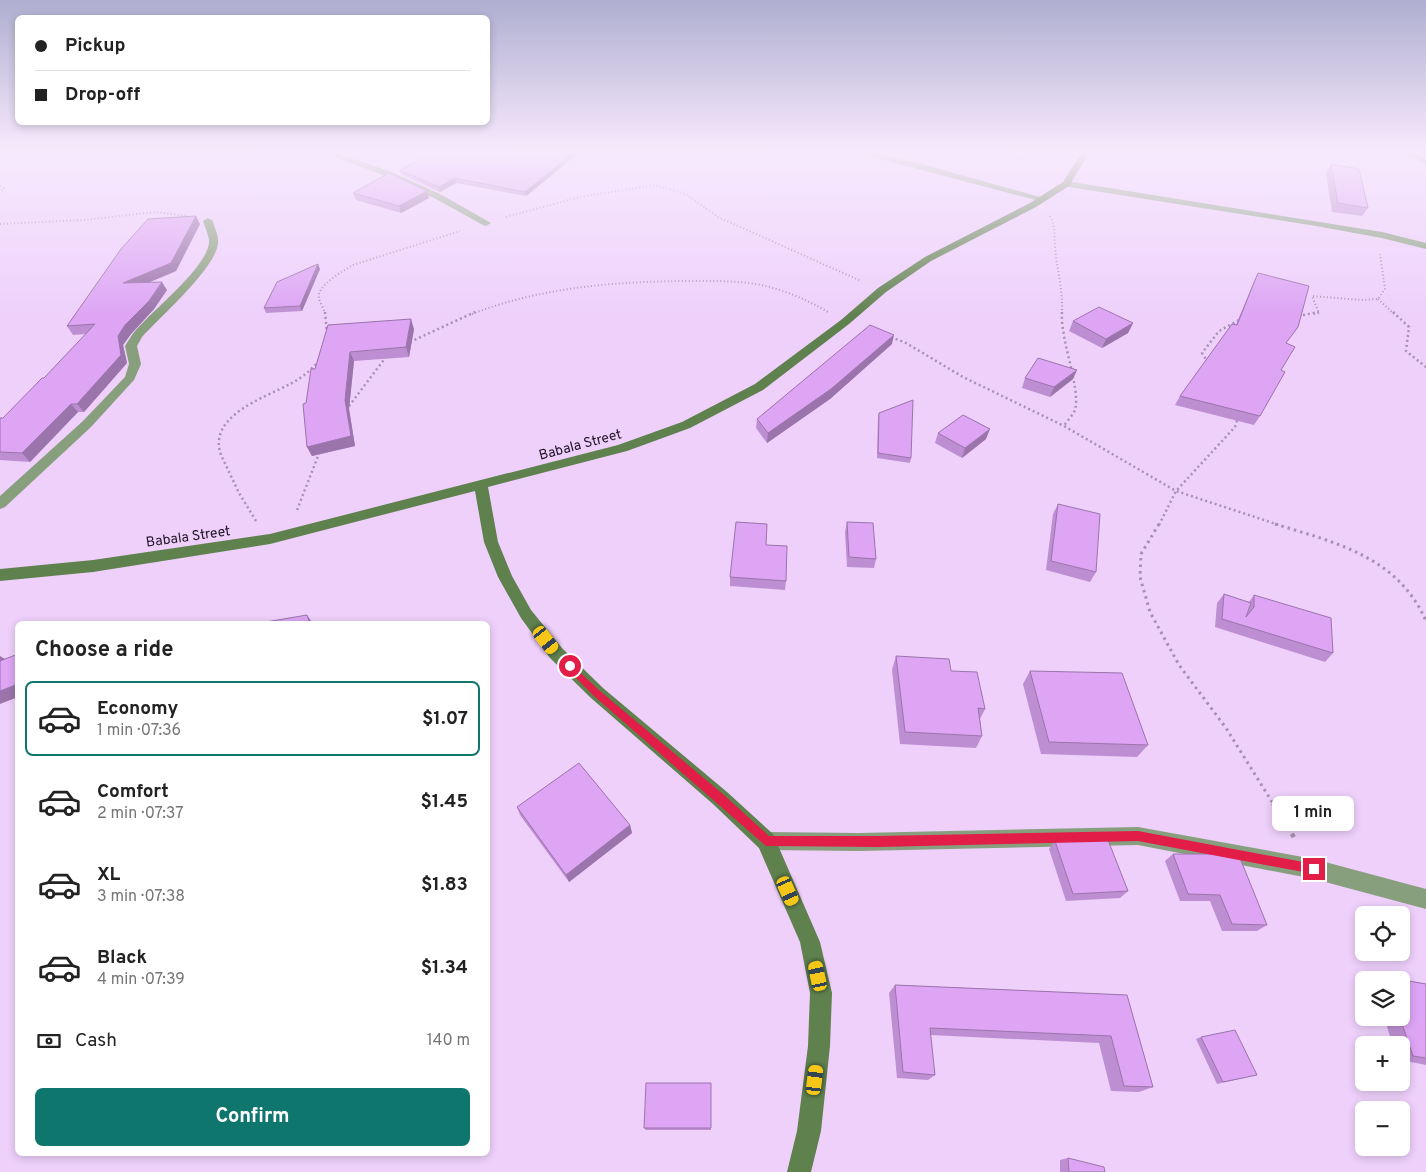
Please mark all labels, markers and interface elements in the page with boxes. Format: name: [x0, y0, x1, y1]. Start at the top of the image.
text: Pickup: [65, 34, 125, 58]
text: Drop-off: [65, 83, 140, 107]
street label: Babala Street: [537, 426, 624, 465]
street label: Babala Street: [145, 523, 231, 552]
car: [530, 624, 561, 656]
text: Choose a ride: [35, 637, 173, 664]
route start: [559, 655, 581, 677]
icon: car: [37, 696, 82, 741]
text: Economy: [97, 697, 178, 721]
text: $1.07: [422, 707, 468, 731]
text: 1 min · 07:36: [97, 721, 181, 741]
icon: car: [37, 779, 82, 824]
text: Comfort: [97, 780, 169, 804]
text: $1.45: [420, 790, 468, 814]
callout: 1 min: [1273, 796, 1355, 832]
text: 1 min: [1294, 803, 1332, 823]
text: 2 min · 07:37: [97, 804, 184, 824]
route end: [1303, 858, 1325, 880]
icon: car: [37, 862, 82, 907]
text: XL: [97, 863, 120, 887]
text: $1.83: [421, 873, 468, 897]
car: [775, 874, 800, 908]
text: 3 min · 07:38: [97, 887, 185, 907]
map controls: [1355, 906, 1410, 1156]
button: locate: [1355, 906, 1410, 961]
icon: car: [37, 945, 82, 990]
text: Black: [97, 946, 147, 970]
text: $1.34: [421, 956, 468, 980]
car: [807, 960, 828, 992]
text: 4 min · 07:39: [97, 970, 185, 990]
button: layers: [1355, 971, 1410, 1026]
icon: cash: [35, 1027, 63, 1055]
text: Cash: [75, 1029, 117, 1053]
text: 140 m: [427, 1031, 470, 1051]
button: +: [1355, 1036, 1410, 1091]
car: [805, 1064, 824, 1096]
button: Confirm: [35, 1088, 470, 1146]
button: −: [1355, 1101, 1410, 1156]

